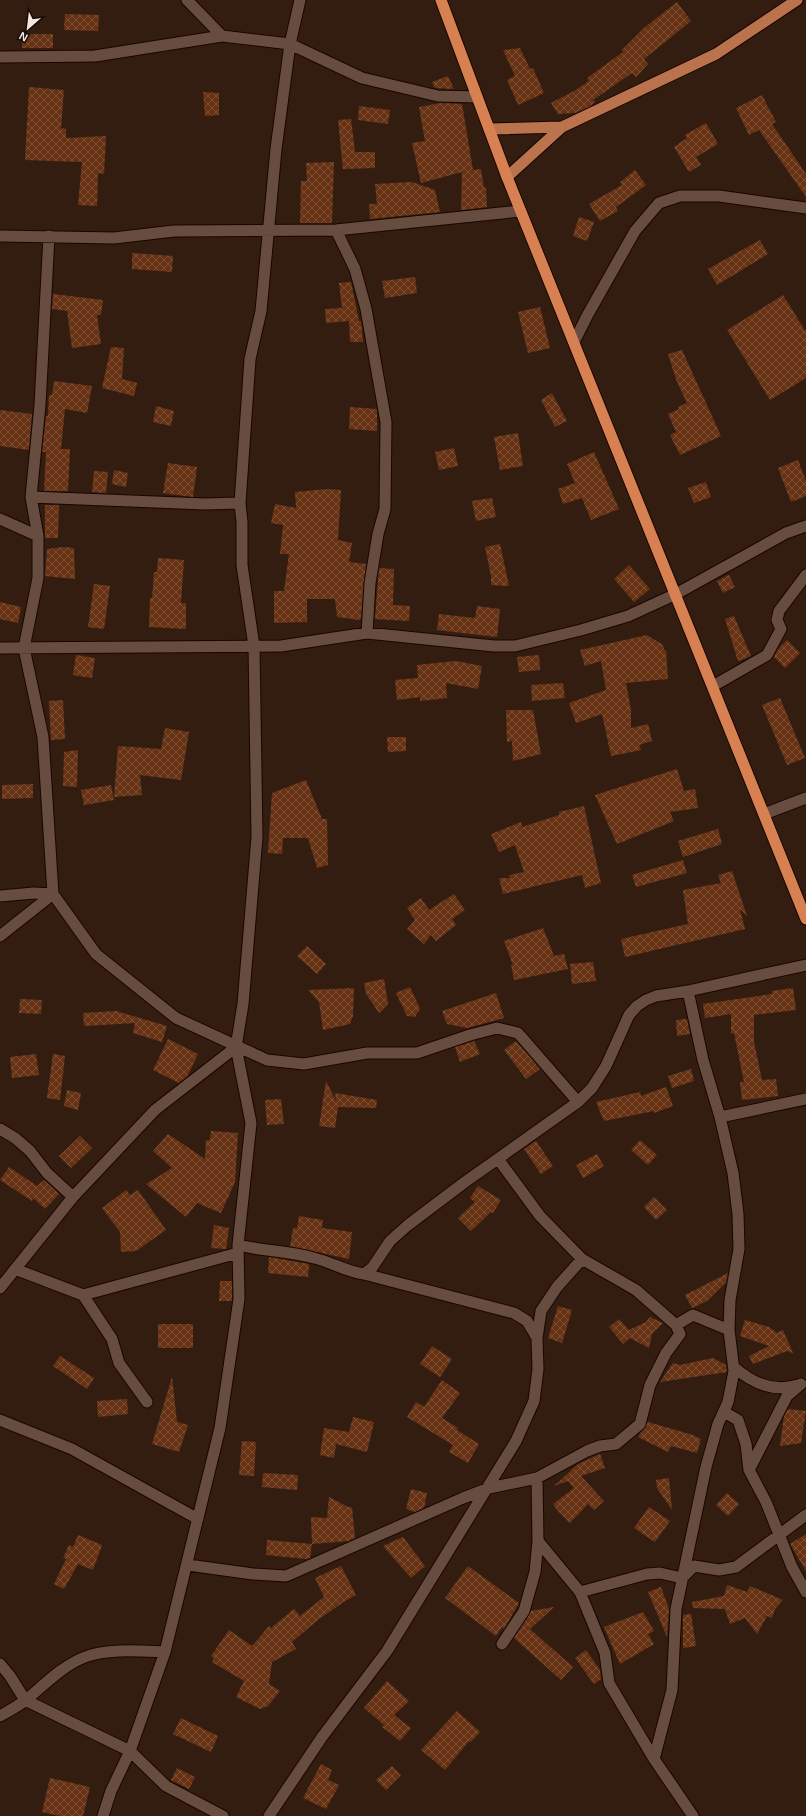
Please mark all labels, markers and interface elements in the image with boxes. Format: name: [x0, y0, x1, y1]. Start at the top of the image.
north arrow: [8, 8, 48, 48]
text: N: [17, 30, 30, 44]

